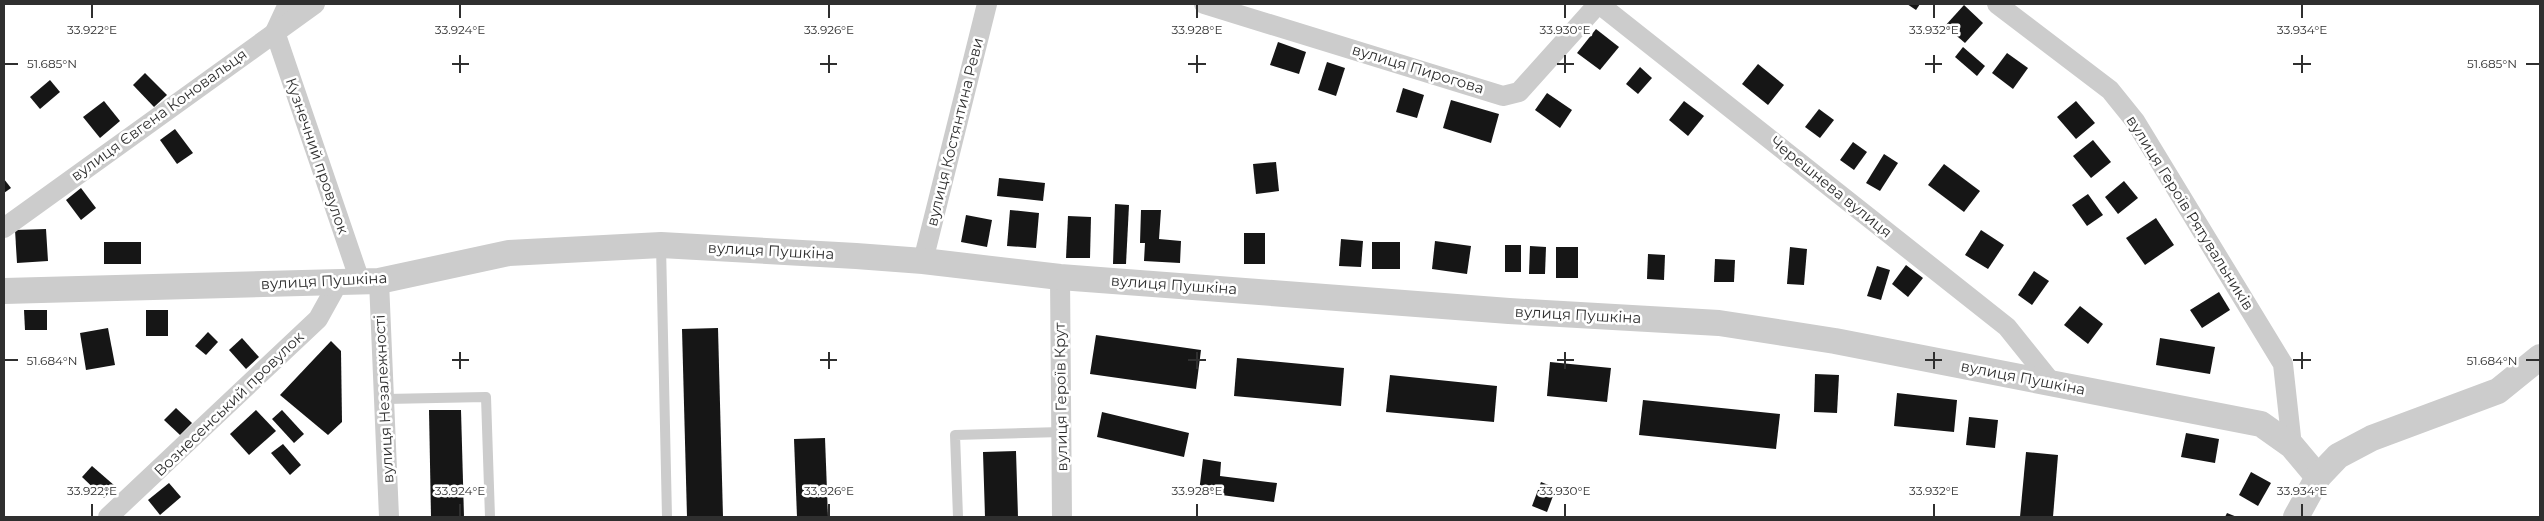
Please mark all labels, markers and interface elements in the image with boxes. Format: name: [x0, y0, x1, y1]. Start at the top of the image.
text: 33.922°E: [67, 22, 117, 37]
text: 33.924°E: [435, 22, 485, 37]
text: 33.926°E: [804, 22, 854, 37]
text: 33.928°E: [1172, 22, 1222, 37]
text: 33.930°E: [1539, 22, 1591, 37]
text: 33.932°E: [1909, 22, 1959, 37]
text: 33.934°E: [2277, 22, 2327, 37]
street label: вулиця Костянтина Реви: [922, 36, 987, 228]
street label: вулиця Пирогова: [1350, 39, 1486, 98]
street label: вулиця Євгена Коновальця: [67, 44, 251, 185]
text: 51.685°N: [27, 56, 77, 71]
text: 51.685°N: [2467, 56, 2517, 71]
street label: Кузнечний провулок: [282, 75, 353, 237]
street label: вулиця Героїв Рятувальників: [2122, 112, 2258, 314]
street label: Черешнева вулиця: [1767, 132, 1896, 241]
street label: вулиця Пушкіна: [707, 238, 835, 263]
street label: вулиця Пушкіна: [260, 268, 388, 293]
street label: вулиця Пушкіна: [1110, 271, 1238, 298]
street label: вулиця Пушкіна: [1514, 302, 1642, 327]
street label: вулиця Незалежності: [370, 314, 397, 484]
street label: вулиця Героїв Крут: [1050, 321, 1071, 472]
street label: Вознесенський провулок: [150, 327, 308, 480]
text: 51.684°N: [27, 353, 77, 368]
text: 51.684°N: [2467, 353, 2517, 368]
street label: вулиця Пушкіна: [1959, 356, 2087, 399]
text: 33.922°E: [67, 483, 117, 498]
text: 33.924°E: [435, 483, 485, 498]
text: 33.926°E: [804, 483, 854, 498]
text: 33.928°E: [1172, 483, 1222, 498]
text: 33.930°E: [1539, 483, 1591, 498]
text: 33.932°E: [1909, 483, 1959, 498]
text: 33.934°E: [2277, 483, 2327, 498]

